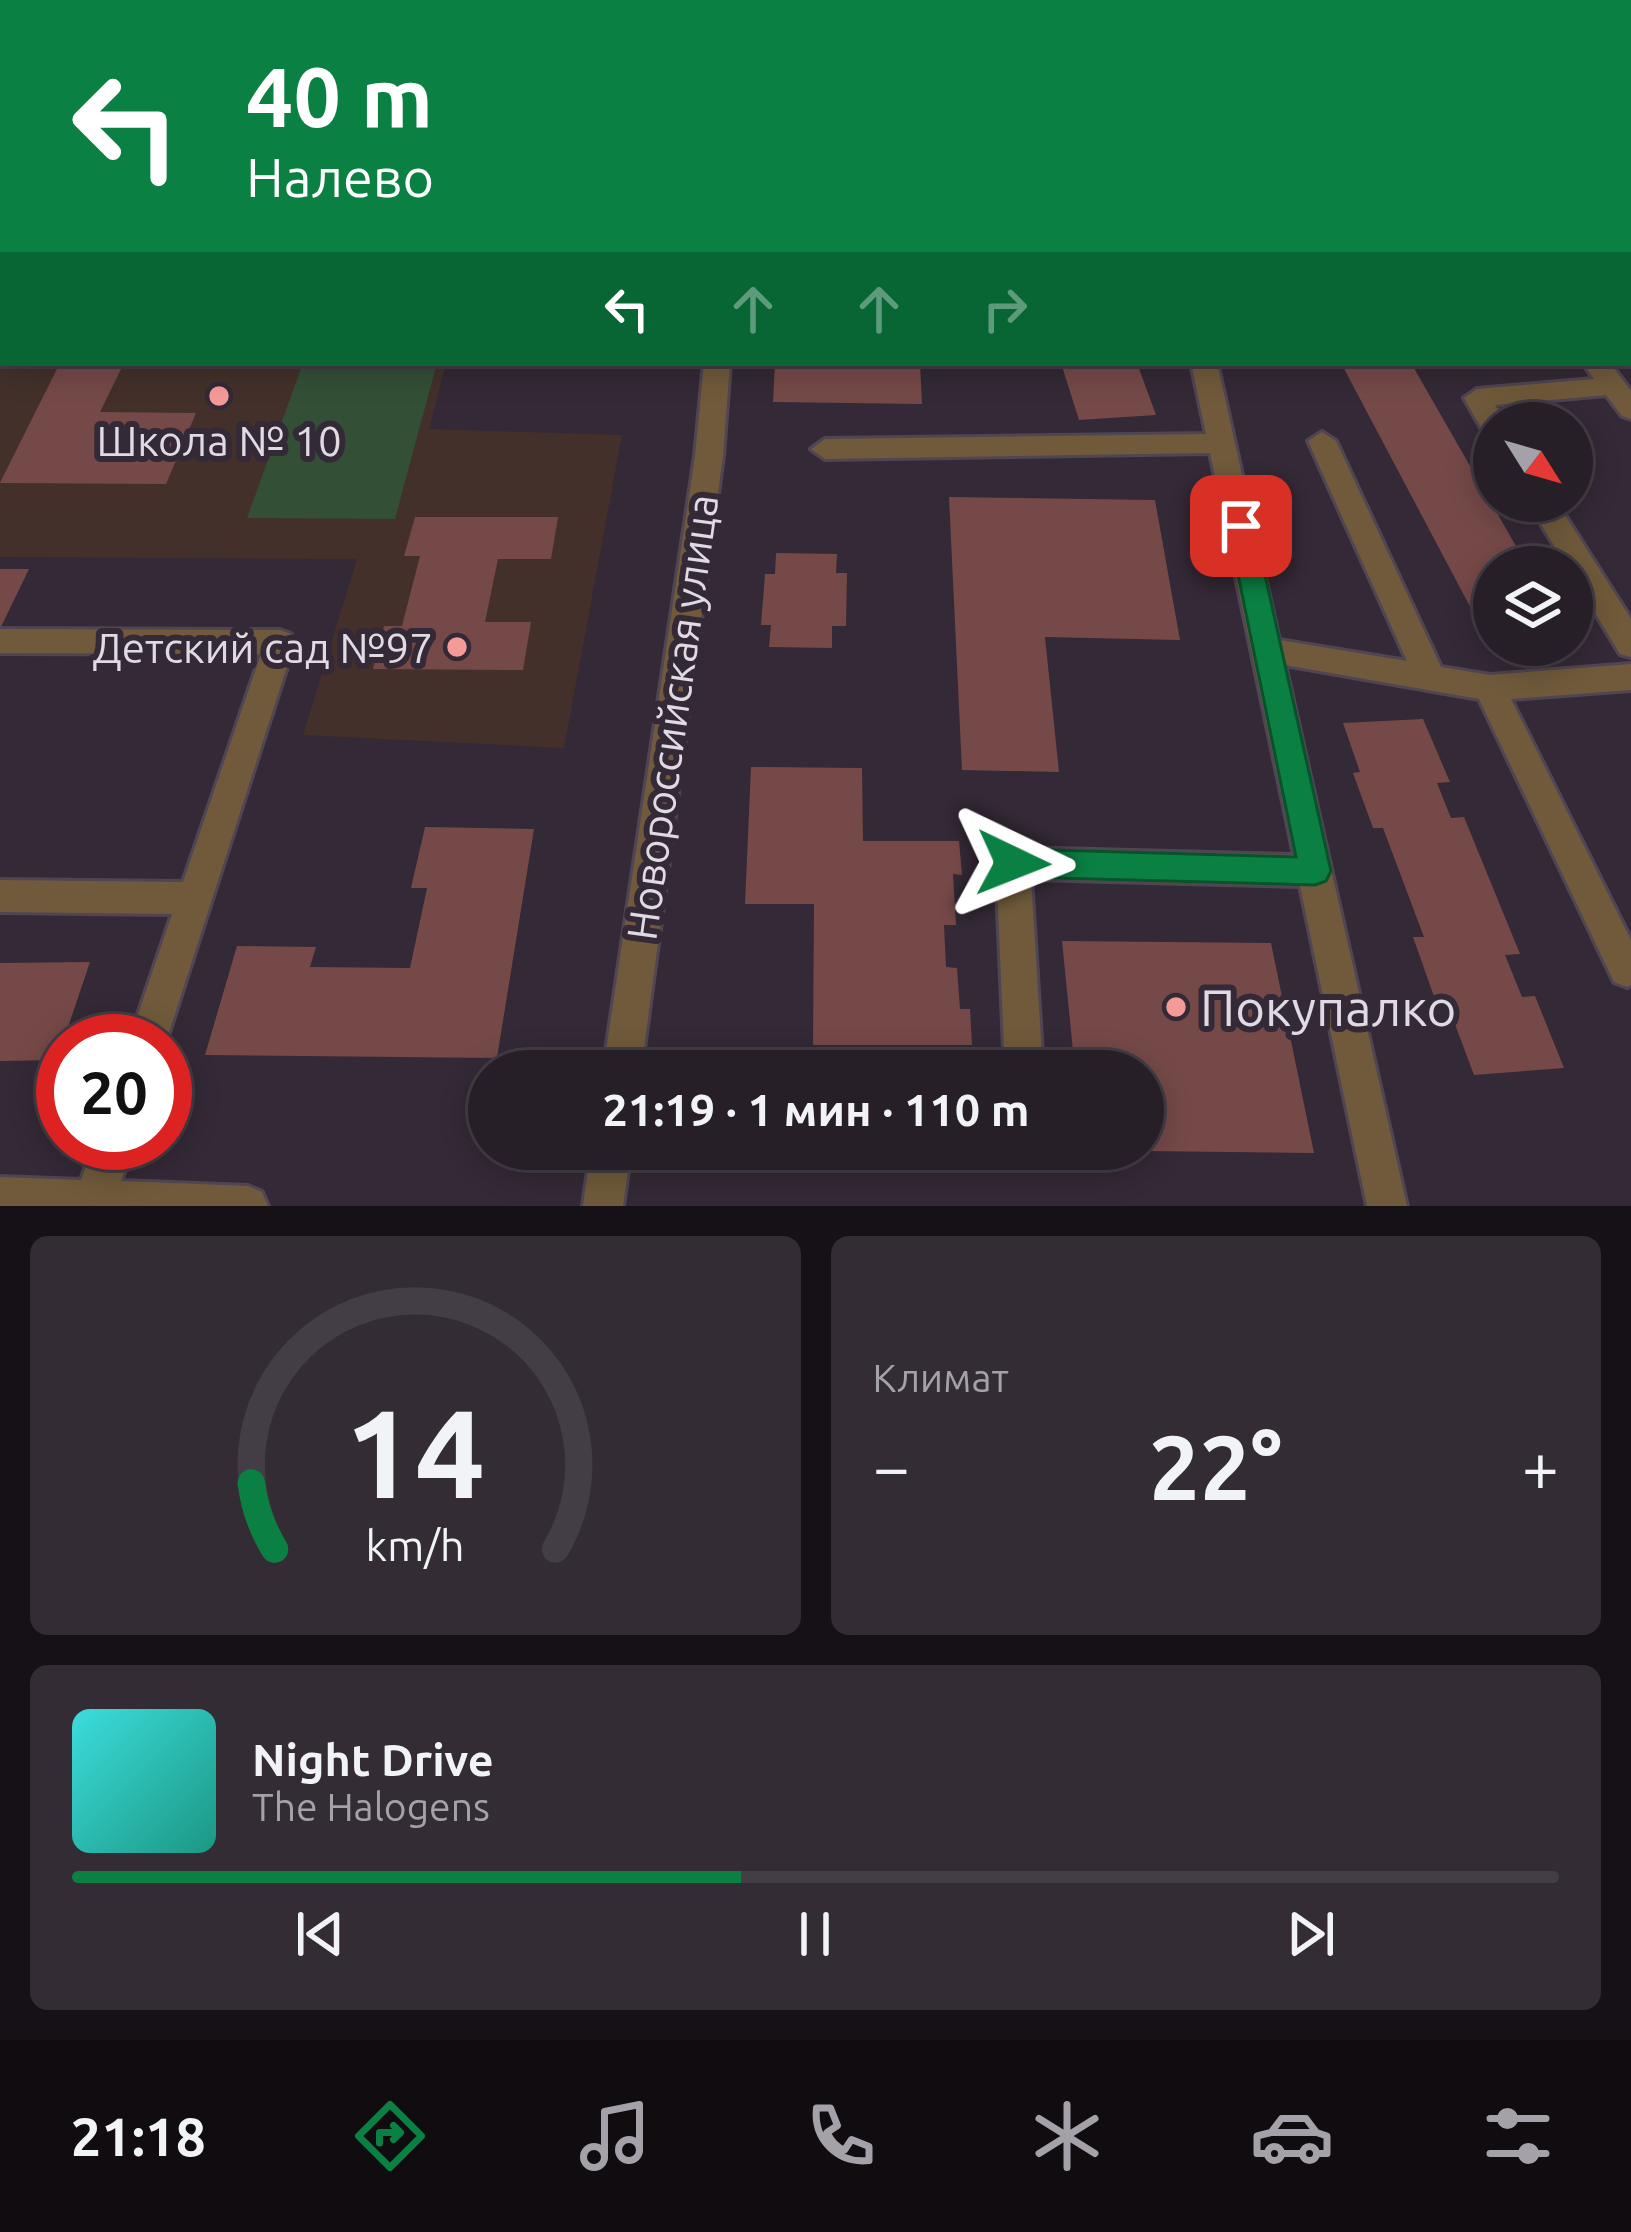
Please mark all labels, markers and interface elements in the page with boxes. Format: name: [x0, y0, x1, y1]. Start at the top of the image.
icon: left: [48, 48, 204, 204]
text: 40 m: [246, 49, 433, 143]
text: Налево: [246, 147, 434, 207]
icon: left: [594, 276, 660, 342]
icon: ahead: [720, 276, 786, 342]
icon: ahead: [846, 276, 912, 342]
icon: right: [972, 276, 1038, 342]
marker: Школа № 10: [206, 383, 232, 409]
north arrow: [1473, 402, 1593, 522]
map controls: [1473, 402, 1593, 666]
place label: Школа № 10: [96, 417, 342, 464]
pin: [1190, 475, 1292, 577]
street label: Новороссийская улица: [617, 491, 727, 943]
icon: arrive: [1208, 493, 1274, 559]
button: layers: [1473, 546, 1593, 666]
place label: Детский сад №97: [92, 624, 433, 671]
marker: Детский сад №97: [444, 634, 470, 660]
position arrow: [950, 800, 1076, 926]
place label: Покупалко: [1200, 978, 1456, 1036]
marker: Покупалко: [1163, 994, 1189, 1020]
speed limit sign: 20: [36, 1014, 192, 1170]
text: 21:19 · 1 мин · 110 m: [602, 1084, 1030, 1135]
text: Климат: [873, 1356, 1009, 1399]
text: 14: [345, 1382, 486, 1522]
text: 22°: [1149, 1416, 1282, 1517]
text: −: [873, 1429, 910, 1503]
text: +: [1522, 1429, 1559, 1503]
text: km/h: [366, 1520, 465, 1568]
text: Night Drive: [252, 1734, 494, 1785]
text: The Halogens: [252, 1785, 490, 1828]
icon: previous: [287, 1901, 353, 1967]
icon: pause: [782, 1901, 848, 1967]
icon: next: [1278, 1901, 1344, 1967]
icon: directions: [348, 2094, 432, 2178]
icon: music: [573, 2094, 657, 2178]
icon: phone: [799, 2094, 883, 2178]
icon: climate: [1025, 2094, 1109, 2178]
icon: car: [1250, 2094, 1334, 2178]
icon: filters: [1476, 2094, 1560, 2178]
text: 21:18: [71, 2106, 206, 2166]

